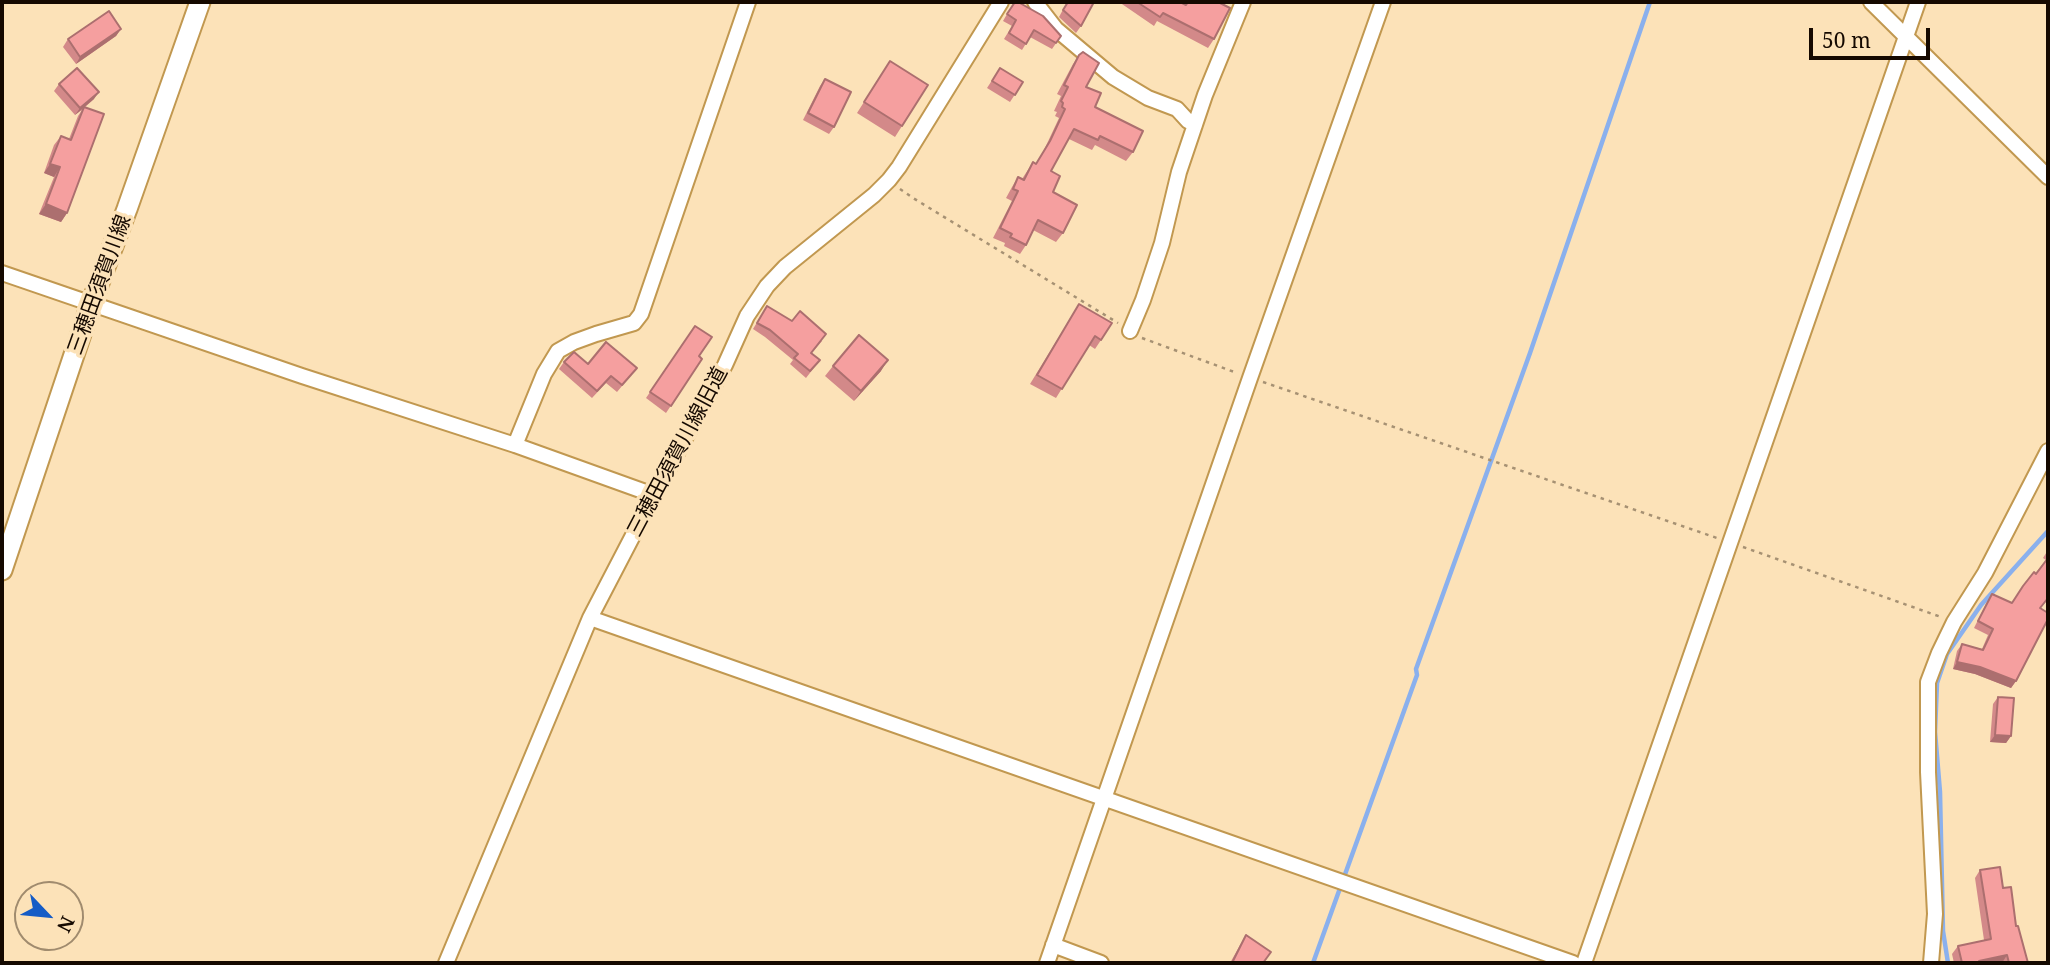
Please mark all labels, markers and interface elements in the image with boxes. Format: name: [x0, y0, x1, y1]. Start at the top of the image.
scale bar: [1812, 14, 1933, 58]
text: 50 m: [1822, 26, 1871, 54]
street label: 三穂田須賀川線: [63, 212, 137, 358]
street label: 三穂田須賀川線旧道: [623, 363, 733, 541]
north arrow: [14, 881, 84, 951]
text: N: [51, 912, 81, 937]

